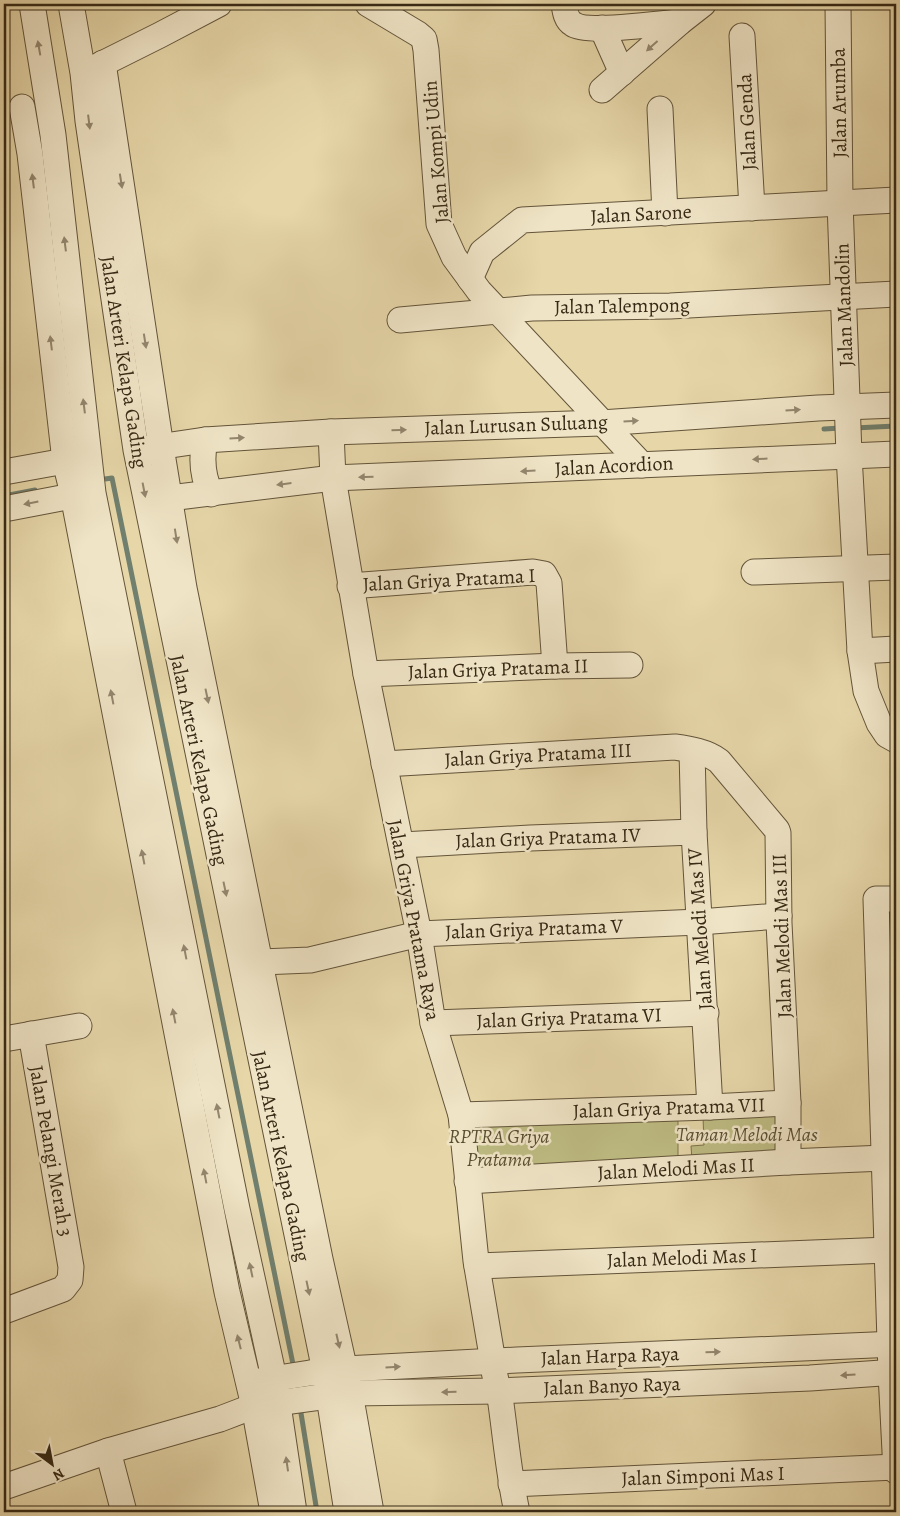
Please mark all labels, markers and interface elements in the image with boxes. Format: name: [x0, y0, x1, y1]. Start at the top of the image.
one-way arrow: [35, 40, 43, 56]
one-way arrow: [647, 40, 659, 52]
street label: Jalan Arumba: [825, 47, 853, 158]
street label: Jalan Genda: [731, 72, 763, 171]
street label: Jalan Kompi Udin: [416, 79, 456, 225]
one-way arrow: [85, 114, 93, 130]
one-way arrow: [29, 173, 37, 189]
one-way arrow: [117, 173, 125, 189]
street label: Jalan Sarone: [590, 198, 692, 230]
one-way arrow: [61, 236, 69, 252]
street label: Jalan Mandolin: [828, 243, 860, 367]
street label: Jalan Arteri Kelapa Gading: [94, 254, 154, 470]
street label: Jalan Talempong: [554, 291, 690, 321]
one-way arrow: [47, 334, 55, 350]
one-way arrow: [141, 334, 149, 350]
one-way arrow: [80, 397, 88, 413]
one-way arrow: [786, 405, 802, 413]
street label: Jalan Lurusan Suluang: [424, 408, 608, 442]
one-way arrow: [624, 416, 640, 424]
one-way arrow: [391, 425, 407, 433]
one-way arrow: [229, 433, 245, 441]
street label: Jalan Acordion: [554, 449, 674, 483]
one-way arrow: [752, 456, 768, 464]
one-way arrow: [520, 467, 536, 475]
one-way arrow: [357, 473, 373, 481]
one-way arrow: [276, 480, 292, 488]
one-way arrow: [140, 482, 148, 497]
one-way arrow: [23, 500, 39, 508]
one-way arrow: [173, 529, 181, 545]
street label: Jalan Griya Pratama I: [362, 562, 536, 598]
street label: Jalan Arteri Kelapa Gading: [163, 652, 235, 868]
street label: Jalan Griya Pratama II: [407, 652, 589, 686]
one-way arrow: [203, 688, 211, 704]
one-way arrow: [107, 689, 115, 705]
street label: Jalan Griya Pratama III: [444, 737, 632, 773]
street label: Jalan Griya Pratama Raya: [381, 817, 447, 1024]
street label: Jalan Griya Pratama IV: [455, 821, 642, 855]
street label: Jalan Melodi Mas IV: [681, 846, 719, 1011]
one-way arrow: [138, 848, 146, 864]
street label: Jalan Melodi Mas III: [766, 853, 798, 1019]
one-way arrow: [222, 882, 230, 898]
street label: Jalan Griya Pratama V: [445, 912, 624, 946]
one-way arrow: [181, 943, 189, 959]
street label: Jalan Griya Pratama VI: [476, 1001, 662, 1035]
one-way arrow: [170, 1008, 178, 1024]
street label: Jalan Arteri Kelapa Gading: [245, 1048, 317, 1264]
street label: Jalan Pelangi Merah 3: [23, 1063, 79, 1239]
street label: Jalan Griya Pratama VII: [572, 1091, 766, 1125]
one-way arrow: [213, 1102, 221, 1118]
park label: Taman Melodi Mas: [676, 1121, 818, 1148]
park label: RPTRA Griya Pratama: [448, 1123, 550, 1173]
street label: Jalan Melodi Mas II: [597, 1151, 755, 1187]
one-way arrow: [201, 1168, 209, 1183]
street label: Jalan Melodi Mas I: [606, 1242, 758, 1274]
one-way arrow: [246, 1261, 254, 1277]
one-way arrow: [304, 1281, 312, 1296]
one-way arrow: [334, 1333, 342, 1348]
one-way arrow: [235, 1334, 243, 1349]
street label: Jalan Harpa Raya: [540, 1340, 680, 1372]
one-way arrow: [705, 1348, 721, 1356]
one-way arrow: [386, 1362, 402, 1370]
street label: Jalan Banyo Raya: [543, 1370, 682, 1402]
one-way arrow: [839, 1372, 855, 1380]
one-way arrow: [441, 1388, 457, 1396]
north arrow: [28, 1438, 78, 1488]
one-way arrow: [283, 1456, 291, 1472]
street label: Jalan Simponi Mas I: [621, 1460, 785, 1492]
text: N: [49, 1464, 68, 1485]

